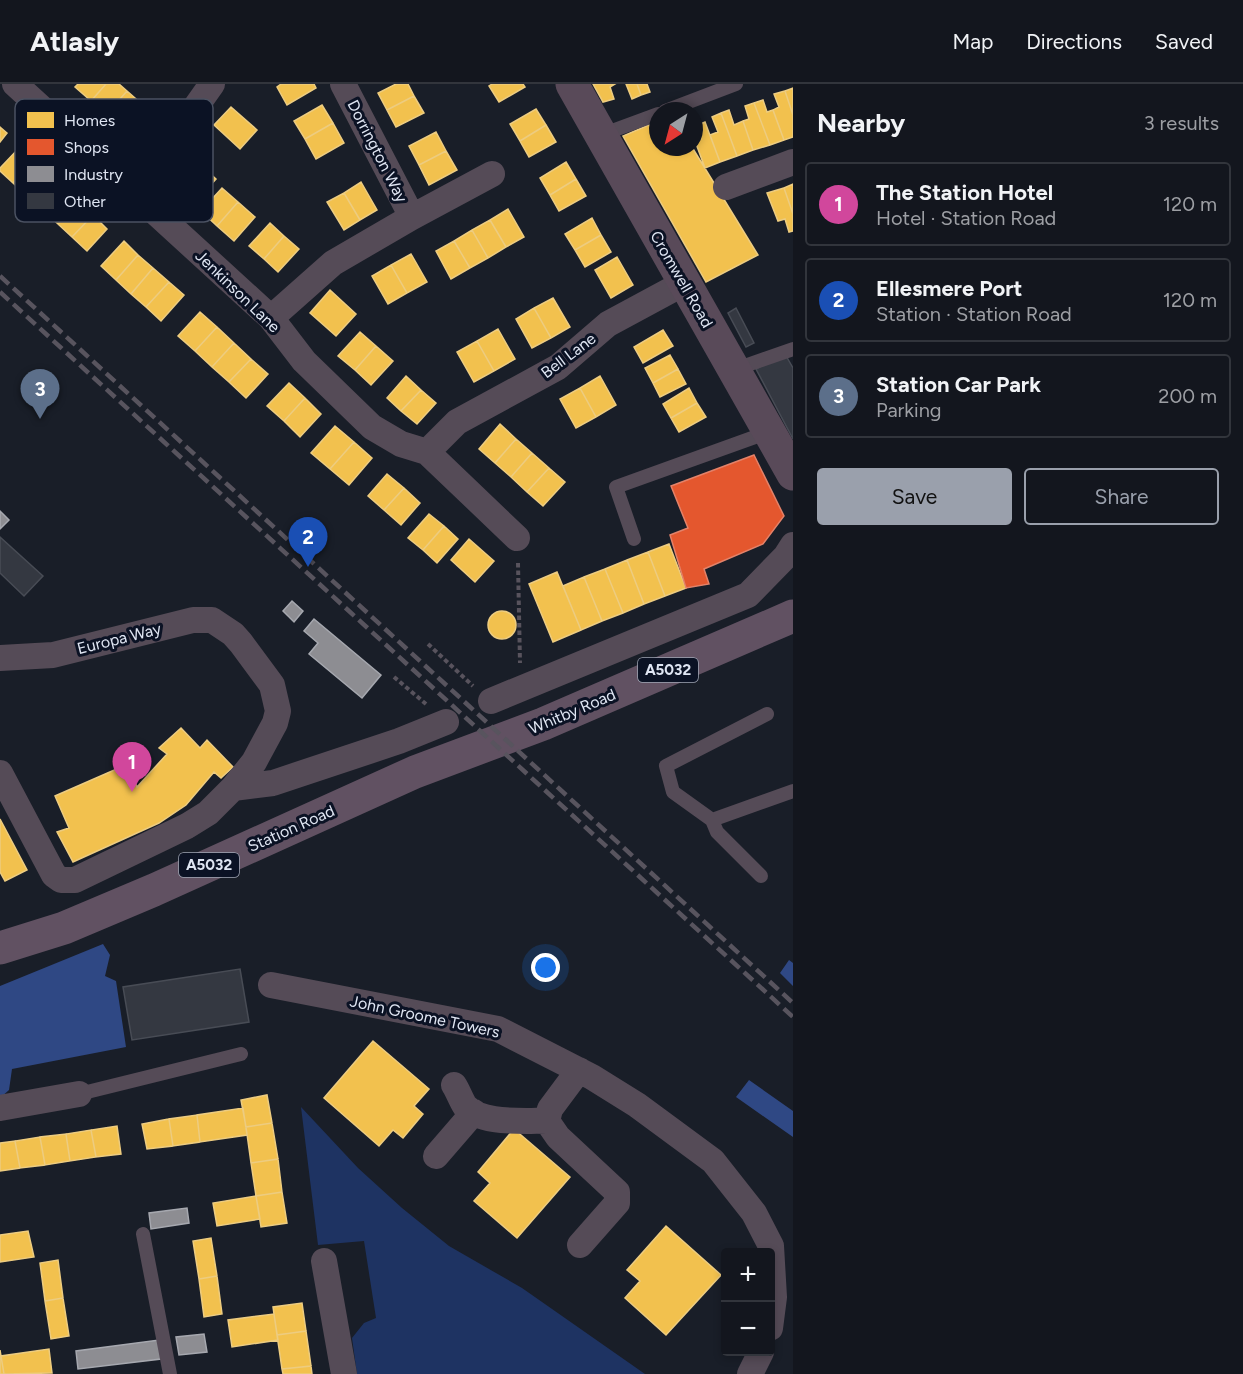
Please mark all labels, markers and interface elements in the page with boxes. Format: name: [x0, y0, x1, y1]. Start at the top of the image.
text: Atlasly: [30, 24, 119, 58]
text: Map: [952, 29, 993, 54]
text: Directions: [1026, 29, 1122, 54]
text: Saved: [1155, 29, 1213, 54]
street label: Dorrington Way: [344, 97, 412, 206]
legend: [15, 99, 213, 222]
north arrow: [649, 102, 703, 156]
text: Nearby: [817, 107, 905, 139]
text: Homes: [64, 111, 115, 130]
text: 3 results: [1144, 111, 1219, 135]
text: Shops: [64, 138, 109, 157]
text: Industry: [64, 165, 123, 184]
text: The Station Hotel: [876, 179, 1053, 206]
text: Other: [64, 192, 106, 211]
text: 1: [834, 192, 843, 216]
text: 120 m: [1163, 192, 1217, 216]
text: Hotel · Station Road: [876, 206, 1056, 230]
street label: Cromwell Road: [646, 227, 717, 331]
street label: Jenkinson Lane: [191, 246, 284, 337]
text: Ellesmere Port: [876, 275, 1022, 302]
text: 2: [833, 288, 844, 312]
text: 120 m: [1163, 288, 1217, 312]
text: Station · Station Road: [876, 302, 1072, 326]
street label: Bell Lane: [537, 329, 600, 382]
pin: 3: [20, 370, 60, 419]
text: Station Car Park: [876, 371, 1041, 398]
text: 3: [833, 384, 844, 408]
text: 200 m: [1158, 384, 1217, 408]
text: Parking: [876, 398, 942, 422]
button: Save: [817, 468, 1012, 525]
button: Share: [1024, 468, 1219, 525]
pin: 2: [288, 518, 328, 567]
street label: Europa Way: [75, 619, 164, 658]
road number: A5032: [638, 658, 698, 682]
street label: Whitby Road: [526, 685, 618, 738]
pin: 1: [112, 742, 152, 792]
street label: Station Road: [245, 801, 337, 856]
road number: A5032: [179, 853, 239, 877]
your location: [531, 953, 560, 982]
street label: John Groome Towers: [348, 991, 502, 1042]
map controls: [721, 1248, 775, 1356]
button: +: [721, 1248, 775, 1302]
button: −: [721, 1302, 775, 1356]

